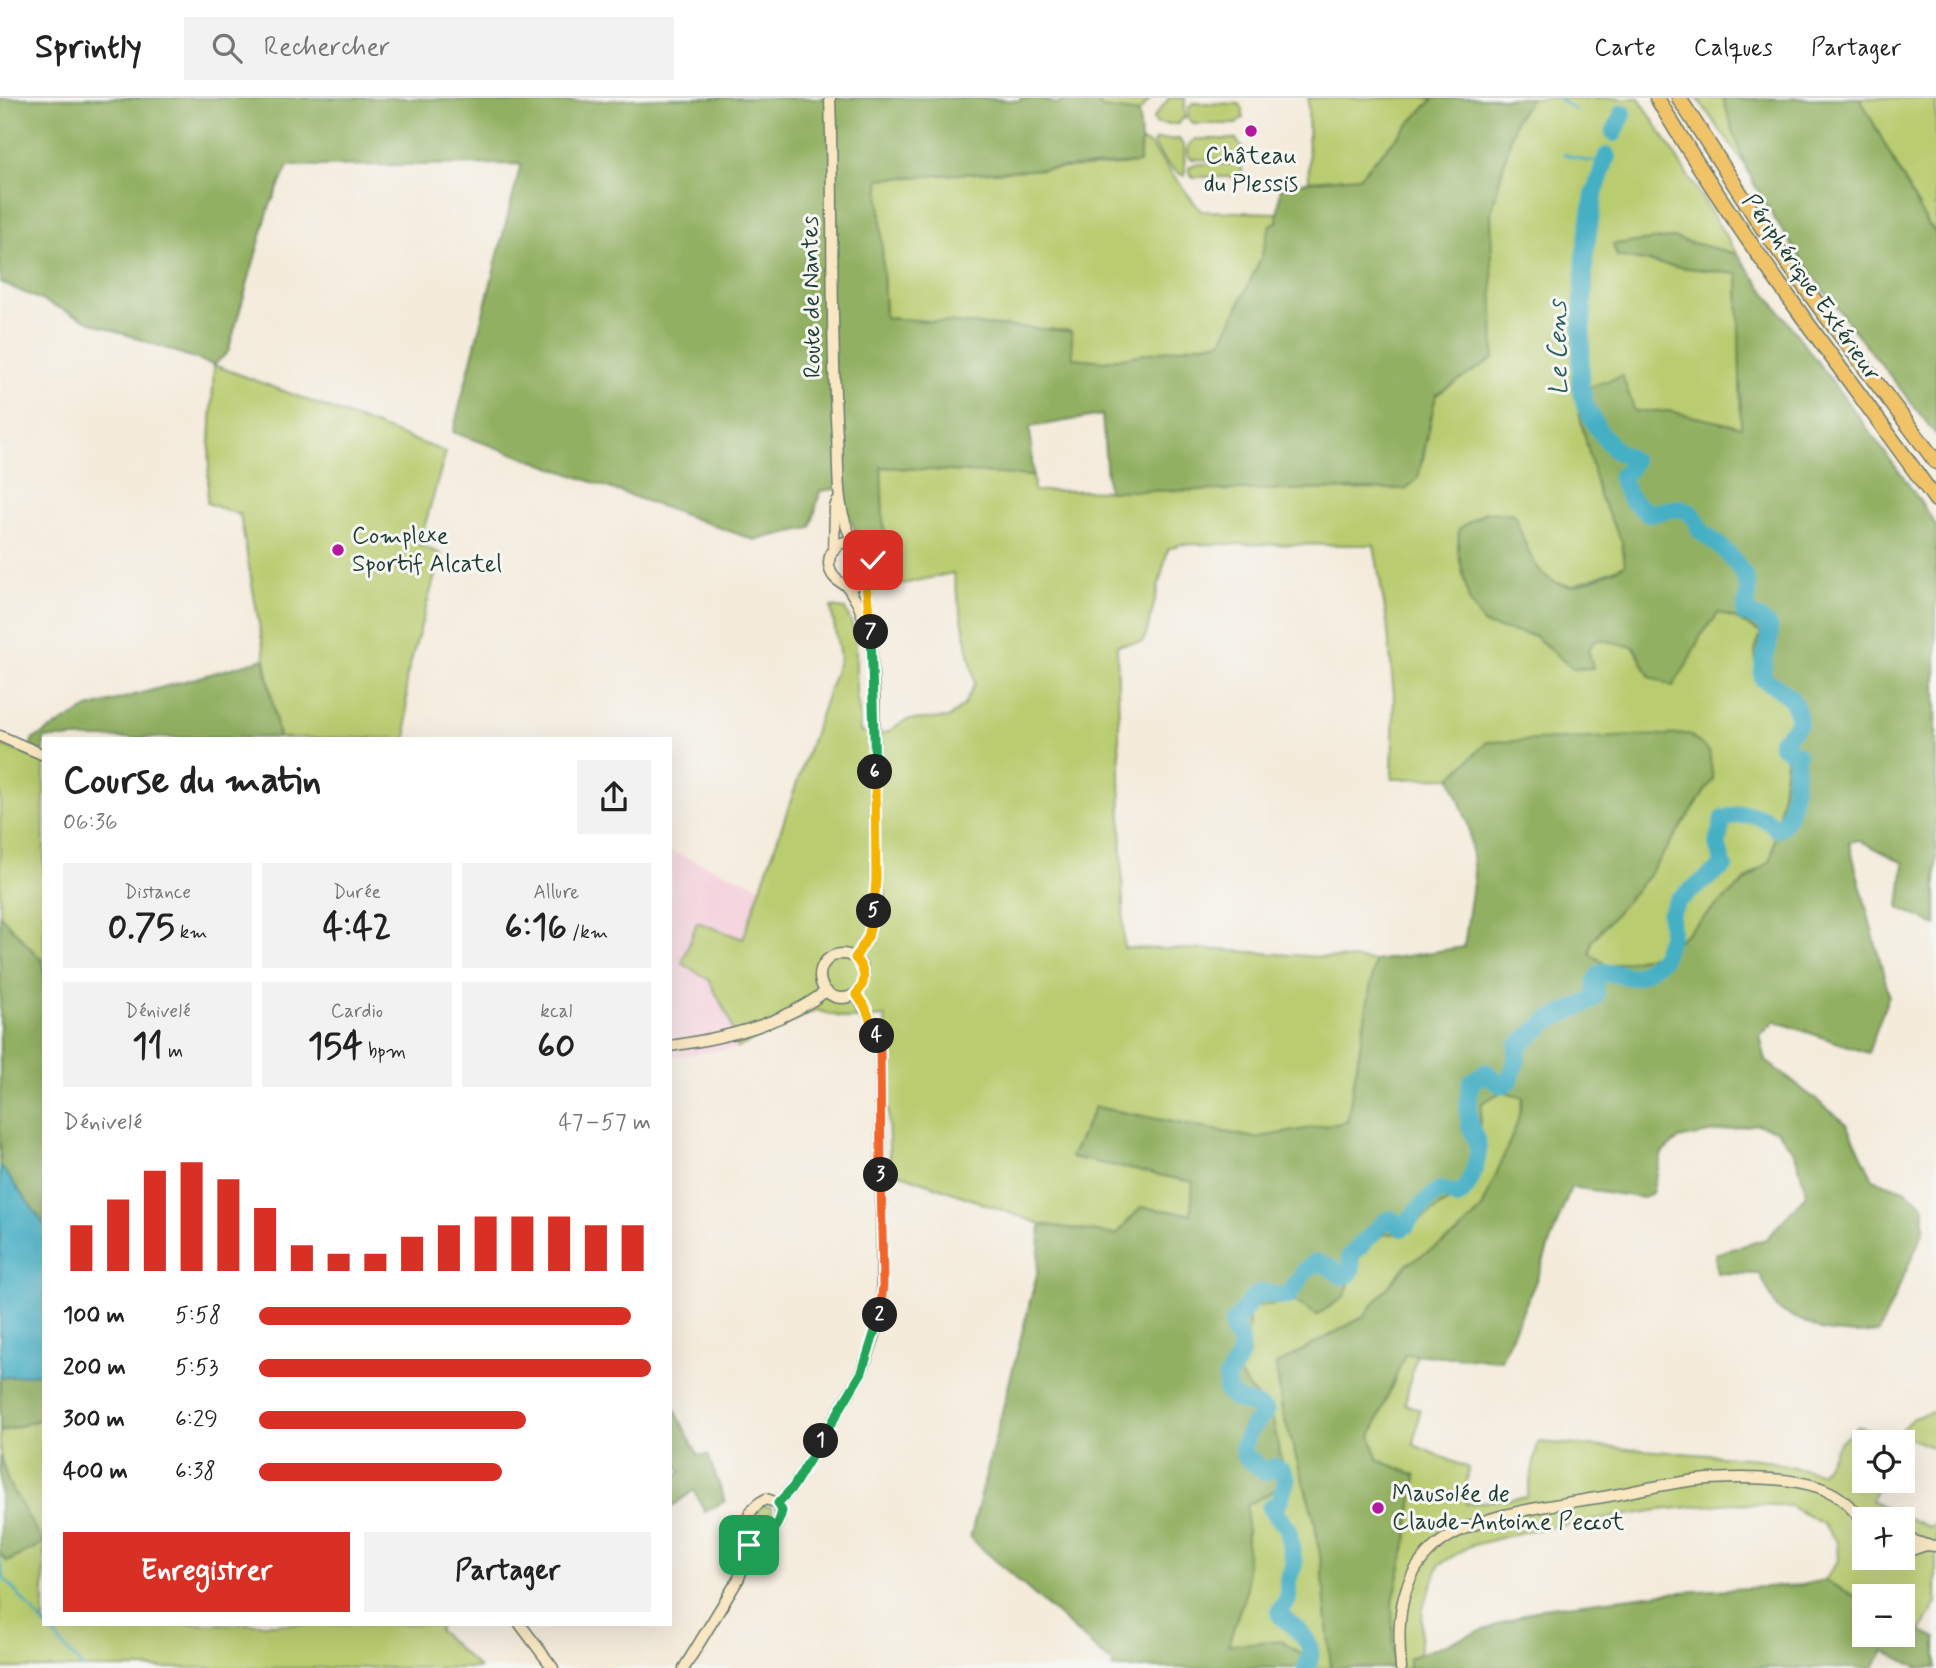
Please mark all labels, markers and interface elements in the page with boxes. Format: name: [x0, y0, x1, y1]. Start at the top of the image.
search box: [184, 17, 674, 80]
text: Sprintly: [35, 26, 142, 70]
icon: search: [208, 29, 246, 67]
text: Rechercher: [264, 31, 390, 65]
text: Carte: [1594, 33, 1656, 64]
text: Calques: [1694, 33, 1773, 64]
text: Partager: [1811, 33, 1901, 64]
marker: Château du Plessis: [1243, 123, 1259, 139]
place label: Château du Plessis: [1204, 141, 1298, 200]
street label: Périphérique Extérieur: [1734, 188, 1888, 388]
street label: Route de Nantes: [795, 215, 829, 378]
water label: Le Cens: [1541, 298, 1577, 396]
place label: Complexe Sportif Alcatel: [352, 521, 502, 580]
pin: [843, 530, 903, 590]
icon: check: [854, 541, 892, 579]
marker: Complexe Sportif Alcatel: [330, 542, 346, 558]
pin: 7: [854, 614, 888, 650]
text: 7: [865, 619, 876, 644]
pin: 6: [858, 754, 892, 790]
text: Course du matin: [63, 757, 321, 806]
text: 6: [870, 759, 879, 784]
button: share: [577, 760, 651, 834]
text: 06:36: [63, 808, 118, 838]
text: Distance: [124, 880, 191, 905]
text: Durée: [333, 880, 381, 905]
text: Allure: [534, 880, 579, 905]
pin: 5: [856, 894, 892, 928]
text: 5: [868, 898, 879, 923]
text: 0.75: [108, 905, 175, 951]
text: 4:42: [323, 905, 391, 951]
text: 6:16: [505, 905, 567, 951]
text: km: [175, 920, 207, 945]
text: /km: [567, 920, 608, 945]
text: Dénivelé: [125, 999, 190, 1024]
text: Cardio: [331, 999, 383, 1024]
text: kcal: [540, 999, 572, 1024]
pin: 4: [860, 1018, 894, 1054]
text: 4: [871, 1023, 882, 1048]
text: 11: [132, 1024, 163, 1070]
text: 154: [308, 1024, 363, 1070]
text: 60: [537, 1024, 575, 1070]
text: m: [163, 1039, 183, 1064]
text: bpm: [363, 1039, 406, 1064]
text: Dénivelé: [63, 1108, 142, 1138]
text: 47–57 m: [558, 1108, 651, 1138]
pin: 3: [864, 1158, 898, 1192]
text: 3: [876, 1162, 885, 1187]
pin: 2: [862, 1298, 898, 1332]
text: 100 m: [63, 1301, 125, 1331]
text: 5:58: [175, 1301, 221, 1331]
text: 2: [875, 1302, 884, 1327]
text: 200 m: [63, 1353, 126, 1383]
text: 5:53: [175, 1353, 218, 1383]
text: 300 m: [63, 1405, 125, 1435]
text: 6:29: [175, 1405, 218, 1435]
pin: 1: [804, 1424, 838, 1458]
text: 1: [816, 1428, 825, 1453]
map controls: [1852, 1430, 1915, 1647]
button: locate: [1852, 1430, 1915, 1493]
text: 400 m: [63, 1457, 128, 1487]
text: 6:38: [175, 1457, 216, 1487]
place label: Mausolée de Claude-Antoine Peccot: [1392, 1479, 1624, 1538]
marker: Mausolée de Claude-Antoine Peccot: [1370, 1500, 1386, 1516]
button: +: [1852, 1507, 1915, 1570]
pin: [719, 1515, 779, 1575]
icon: arrive: [730, 1526, 768, 1564]
button: Enregistrer: [63, 1532, 350, 1612]
button: Partager: [364, 1532, 651, 1612]
button: −: [1852, 1584, 1915, 1647]

